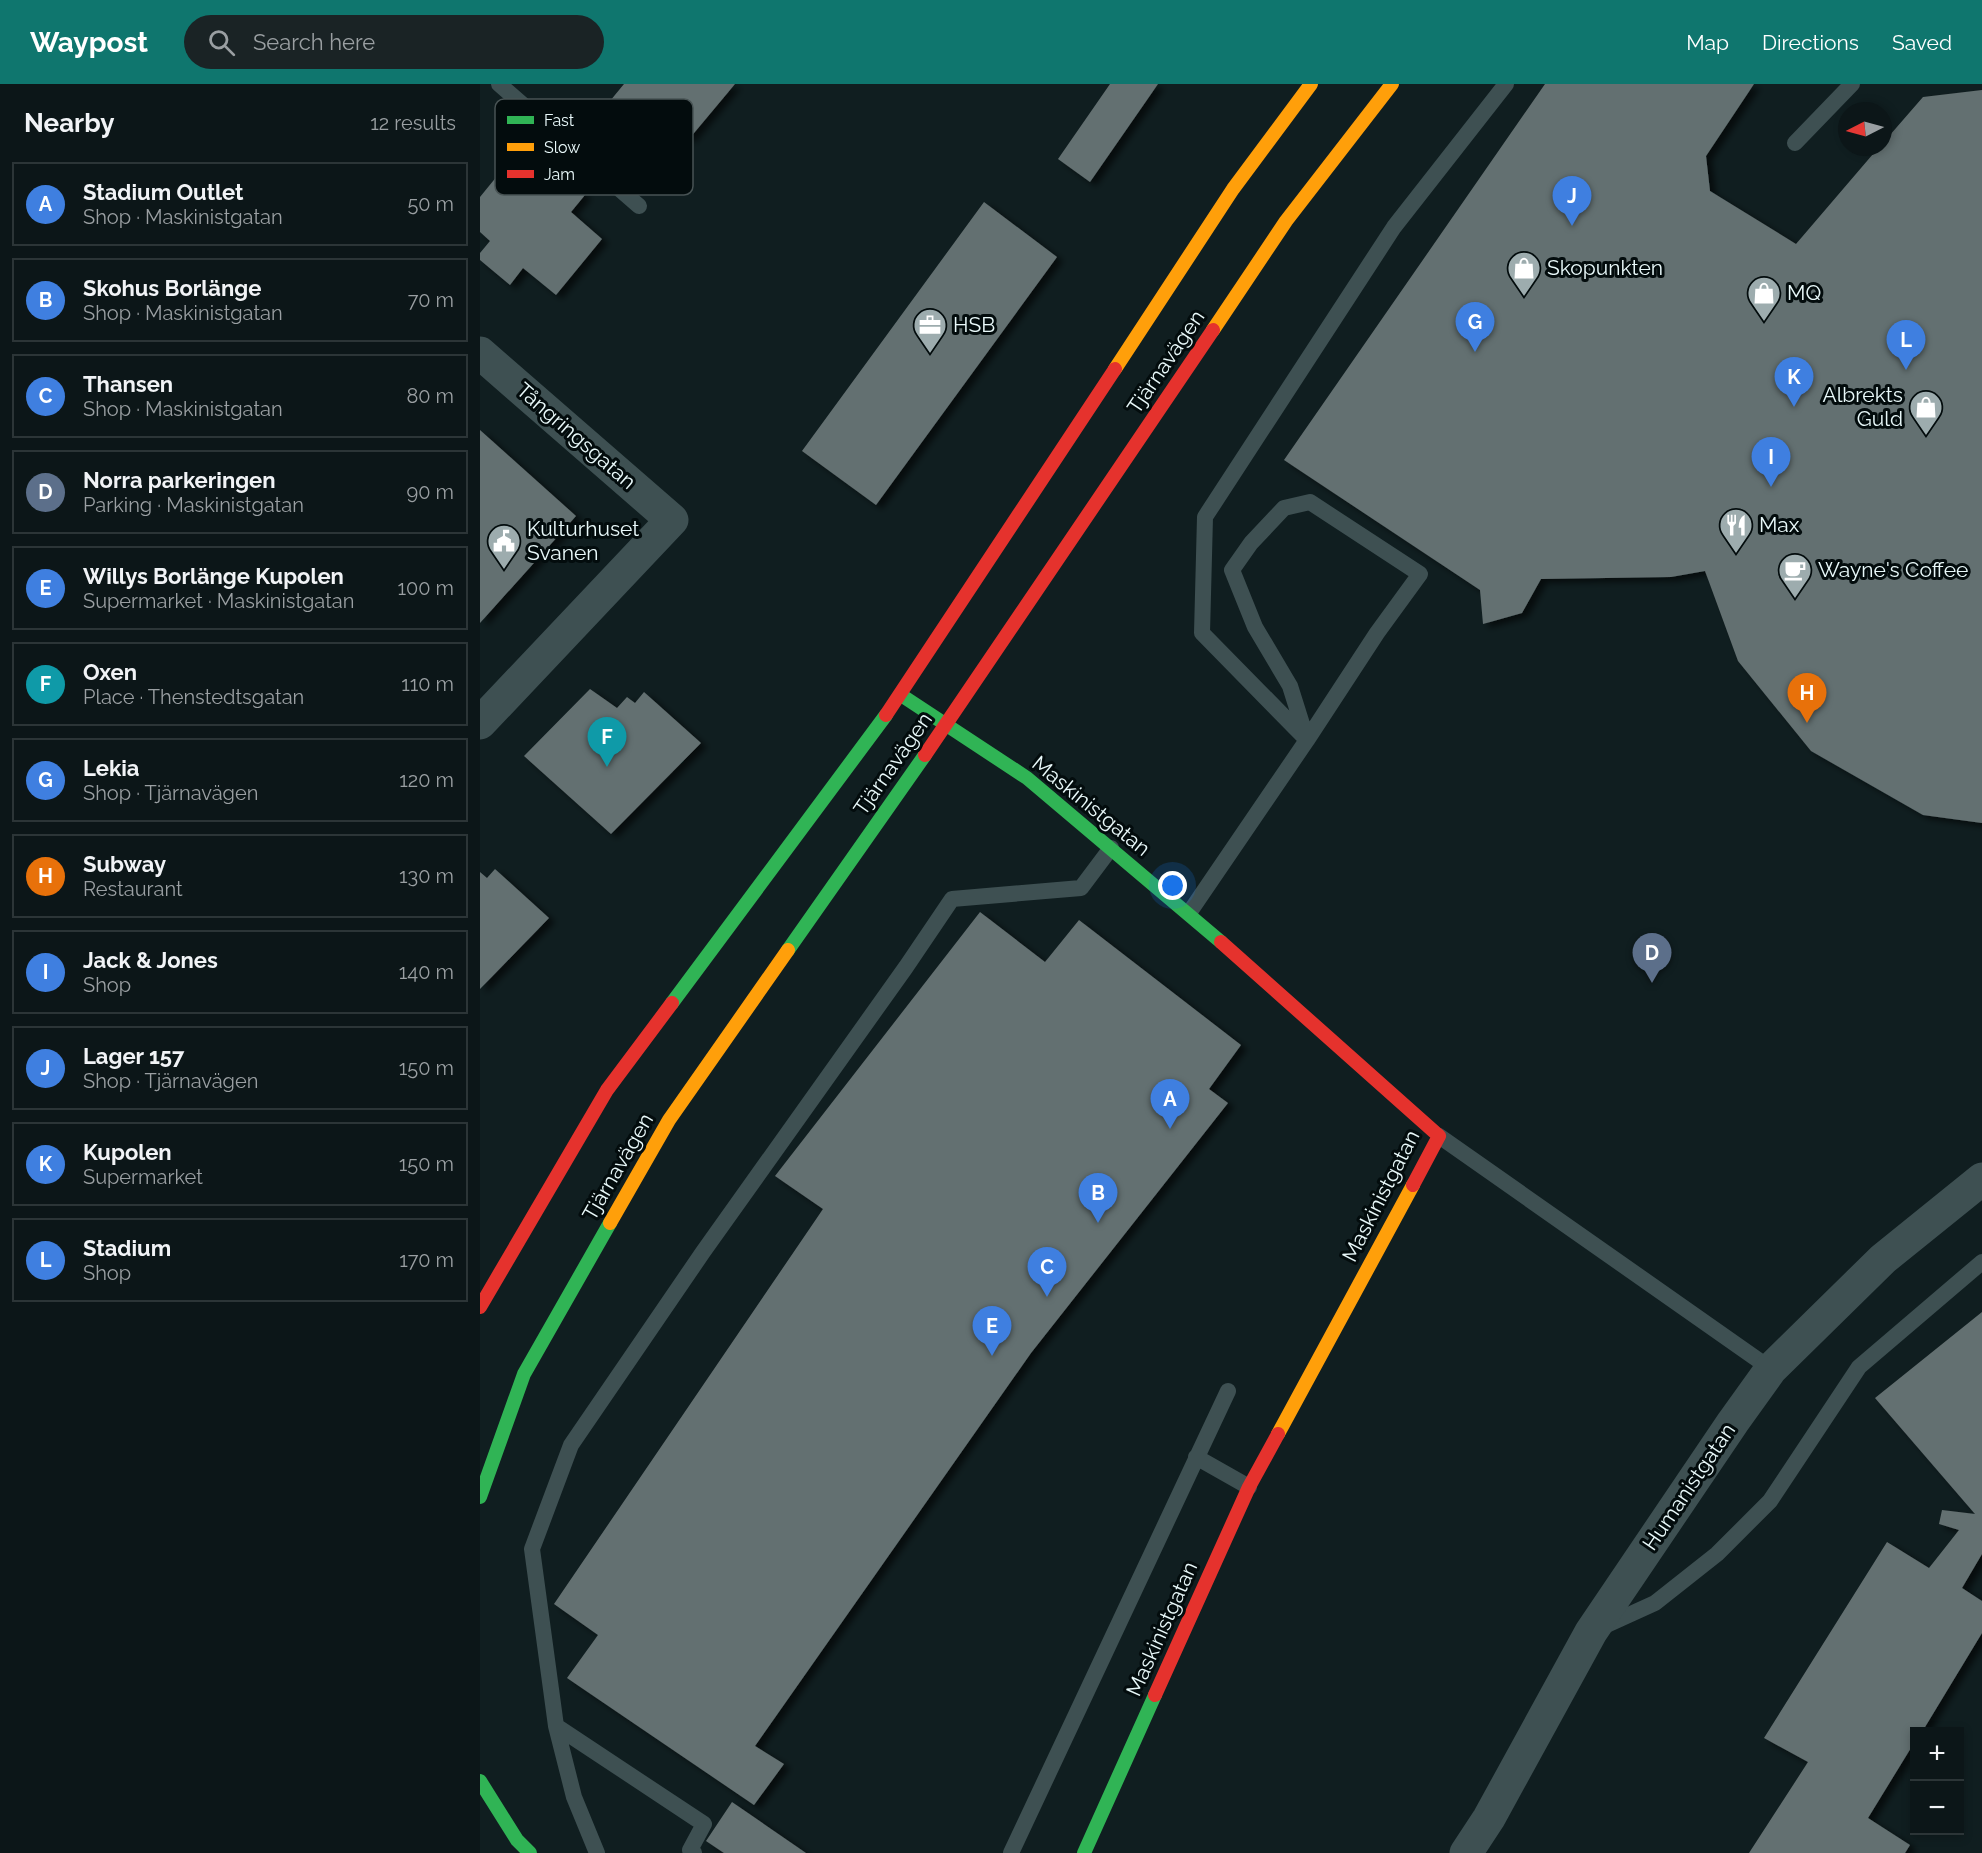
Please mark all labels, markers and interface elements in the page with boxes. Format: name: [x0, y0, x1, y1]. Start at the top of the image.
search box: [184, 15, 604, 69]
text: Waypost: [30, 26, 148, 59]
icon: search: [205, 26, 238, 59]
text: Search here: [253, 29, 375, 55]
text: Map: [1686, 30, 1729, 55]
text: Directions: [1762, 30, 1859, 55]
text: Saved: [1892, 30, 1952, 55]
legend: [495, 99, 693, 195]
north arrow: [1838, 102, 1892, 156]
text: Nearby: [24, 108, 114, 138]
text: 12 results: [370, 111, 456, 135]
text: Fast: [544, 111, 575, 130]
text: Slow: [544, 138, 580, 157]
text: Jam: [544, 165, 575, 184]
pin: J: [1552, 176, 1592, 226]
text: Stadium Outlet: [83, 179, 244, 205]
text: A: [39, 192, 52, 216]
text: 50 m: [407, 192, 454, 216]
text: Shop · Maskinistgatan: [83, 205, 283, 229]
shop icon: Skopunkten: [1506, 250, 1542, 297]
place label: Skopunkten: [1547, 255, 1663, 280]
text: Skohus Borlänge: [83, 275, 261, 301]
shop icon: MQ: [1746, 275, 1782, 322]
place label: MQ: [1787, 280, 1821, 305]
text: B: [39, 288, 52, 312]
text: 70 m: [408, 288, 454, 312]
text: Shop · Maskinistgatan: [83, 301, 283, 325]
pin: G: [1456, 302, 1494, 352]
street label: Tjärnavägen: [1122, 305, 1209, 418]
office icon: HSB: [912, 307, 948, 354]
place label: HSB: [953, 312, 995, 337]
pin: L: [1886, 320, 1926, 370]
pin: K: [1774, 358, 1814, 407]
text: Thansen: [83, 371, 173, 397]
street label: Tångringsgatan: [512, 377, 641, 494]
place label: Albrekts Guld: [1822, 382, 1903, 431]
text: C: [39, 384, 52, 408]
text: 80 m: [406, 384, 454, 408]
shop icon: Albrekts Guld: [1908, 389, 1944, 436]
text: Shop · Maskinistgatan: [83, 397, 283, 421]
pin: I: [1752, 438, 1790, 487]
text: Norra parkeringen: [83, 467, 276, 493]
text: D: [38, 480, 53, 504]
text: 90 m: [407, 480, 454, 504]
text: Parking · Maskinistgatan: [83, 493, 304, 517]
restaurant icon: Max: [1718, 507, 1754, 554]
place label: Max: [1759, 512, 1800, 537]
place label: Kulturhuset Svanen: [527, 516, 639, 565]
public building icon: Kulturhuset Svanen: [486, 523, 522, 570]
cafe icon: Wayne's Coffee: [1777, 552, 1813, 599]
place label: Wayne's Coffee: [1818, 557, 1968, 582]
text: Willys Borlänge Kupolen: [83, 563, 344, 589]
text: E: [39, 576, 52, 600]
text: 100 m: [397, 576, 454, 600]
text: Supermarket · Maskinistgatan: [83, 589, 354, 613]
text: Oxen: [83, 659, 137, 685]
text: F: [40, 672, 51, 696]
text: 110 m: [401, 672, 454, 696]
pin: H: [1788, 674, 1826, 723]
text: Place · Thenstedtsgatan: [83, 685, 304, 709]
street label: Tjärnavägen: [848, 708, 937, 820]
pin: F: [588, 718, 626, 767]
street label: Maskinistgatan: [1027, 750, 1155, 861]
text: Lekia: [83, 755, 139, 781]
text: G: [38, 768, 53, 792]
text: 120 m: [399, 768, 454, 792]
text: Shop · Tjärnavägen: [83, 781, 258, 805]
text: Subway: [83, 851, 166, 877]
text: H: [38, 864, 53, 888]
text: 130 m: [399, 864, 454, 888]
your location: [1158, 871, 1187, 900]
text: Restaurant: [83, 877, 183, 901]
pin: D: [1632, 934, 1672, 983]
text: Jack & Jones: [83, 947, 218, 973]
text: I: [43, 960, 48, 984]
text: 140 m: [399, 960, 454, 984]
text: Shop: [83, 973, 131, 997]
text: Lager 157: [83, 1043, 184, 1069]
text: J: [41, 1056, 50, 1080]
text: 150 m: [399, 1056, 454, 1080]
text: Shop · Tjärnavägen: [83, 1069, 258, 1093]
pin: A: [1150, 1080, 1190, 1129]
street label: Tjärnavägen: [577, 1109, 658, 1225]
street label: Maskinistgatan: [1337, 1126, 1424, 1266]
text: Kupolen: [83, 1139, 172, 1165]
text: K: [39, 1152, 52, 1176]
text: 150 m: [399, 1152, 454, 1176]
text: Supermarket: [83, 1165, 203, 1189]
pin: B: [1078, 1174, 1118, 1223]
text: Stadium: [83, 1235, 171, 1261]
text: L: [40, 1248, 51, 1272]
text: 170 m: [399, 1248, 454, 1272]
pin: C: [1028, 1248, 1066, 1297]
text: Shop: [83, 1261, 131, 1285]
pin: E: [972, 1306, 1012, 1356]
street label: Humanistgatan: [1637, 1419, 1740, 1555]
street label: Maskinistgatan: [1121, 1558, 1202, 1700]
map controls: [1910, 1727, 1964, 1835]
button: +: [1910, 1727, 1964, 1781]
button: −: [1910, 1781, 1964, 1835]

